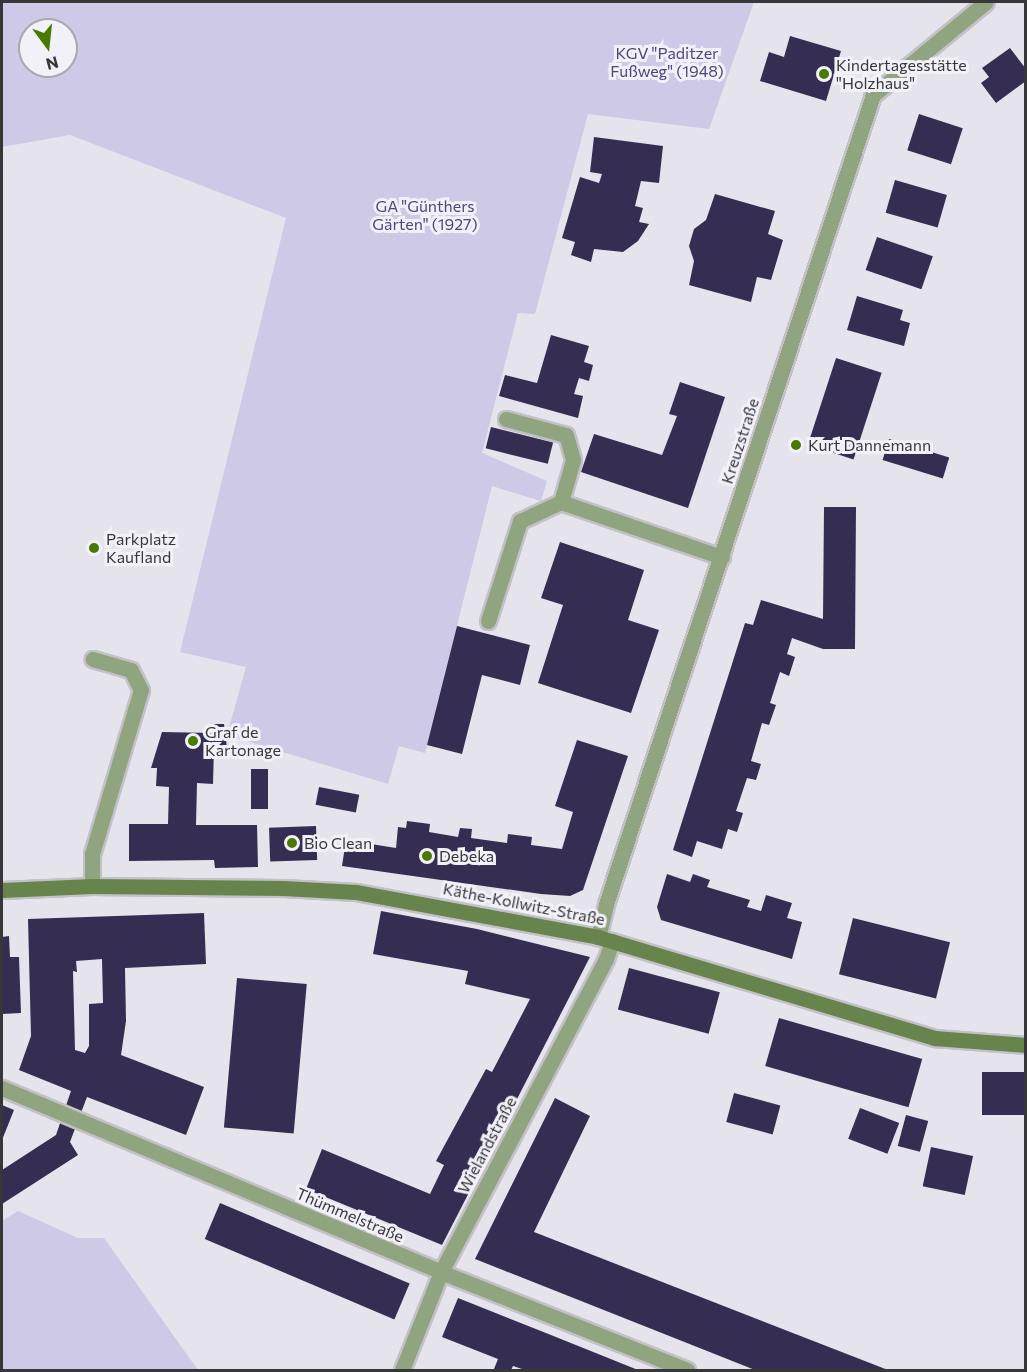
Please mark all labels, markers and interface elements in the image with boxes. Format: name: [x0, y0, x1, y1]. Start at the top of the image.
north arrow: [18, 18, 78, 78]
park label: KGV "Paditzer Fußweg" (1948): [610, 43, 724, 81]
text: N: [44, 53, 61, 75]
place label: Kindertagesstätte "Holzhaus": [836, 55, 967, 93]
marker: Kindertagesstätte "Holzhaus": [817, 67, 831, 81]
park label: GA "Günthers Gärten" (1927): [372, 196, 478, 234]
street label: Kreuzstraße: [717, 396, 763, 486]
place label: Kurt Dannemann: [808, 435, 931, 455]
marker: Kurt Dannemann: [789, 438, 803, 452]
place label: Parkplatz Kaufland: [106, 529, 176, 567]
marker: Parkplatz Kaufland: [87, 541, 101, 555]
place label: Graf de Kartonage: [205, 722, 281, 760]
marker: Graf de Kartonage: [186, 734, 200, 748]
place label: Bio Clean: [304, 833, 372, 853]
marker: Bio Clean: [285, 836, 299, 850]
place label: Debeka: [439, 846, 494, 866]
marker: Debeka: [420, 849, 434, 863]
street label: Käthe-Kollwitz-Straße: [441, 879, 607, 929]
street label: Wielandstraße: [454, 1094, 520, 1196]
street label: Thümmelstraße: [293, 1184, 407, 1246]

